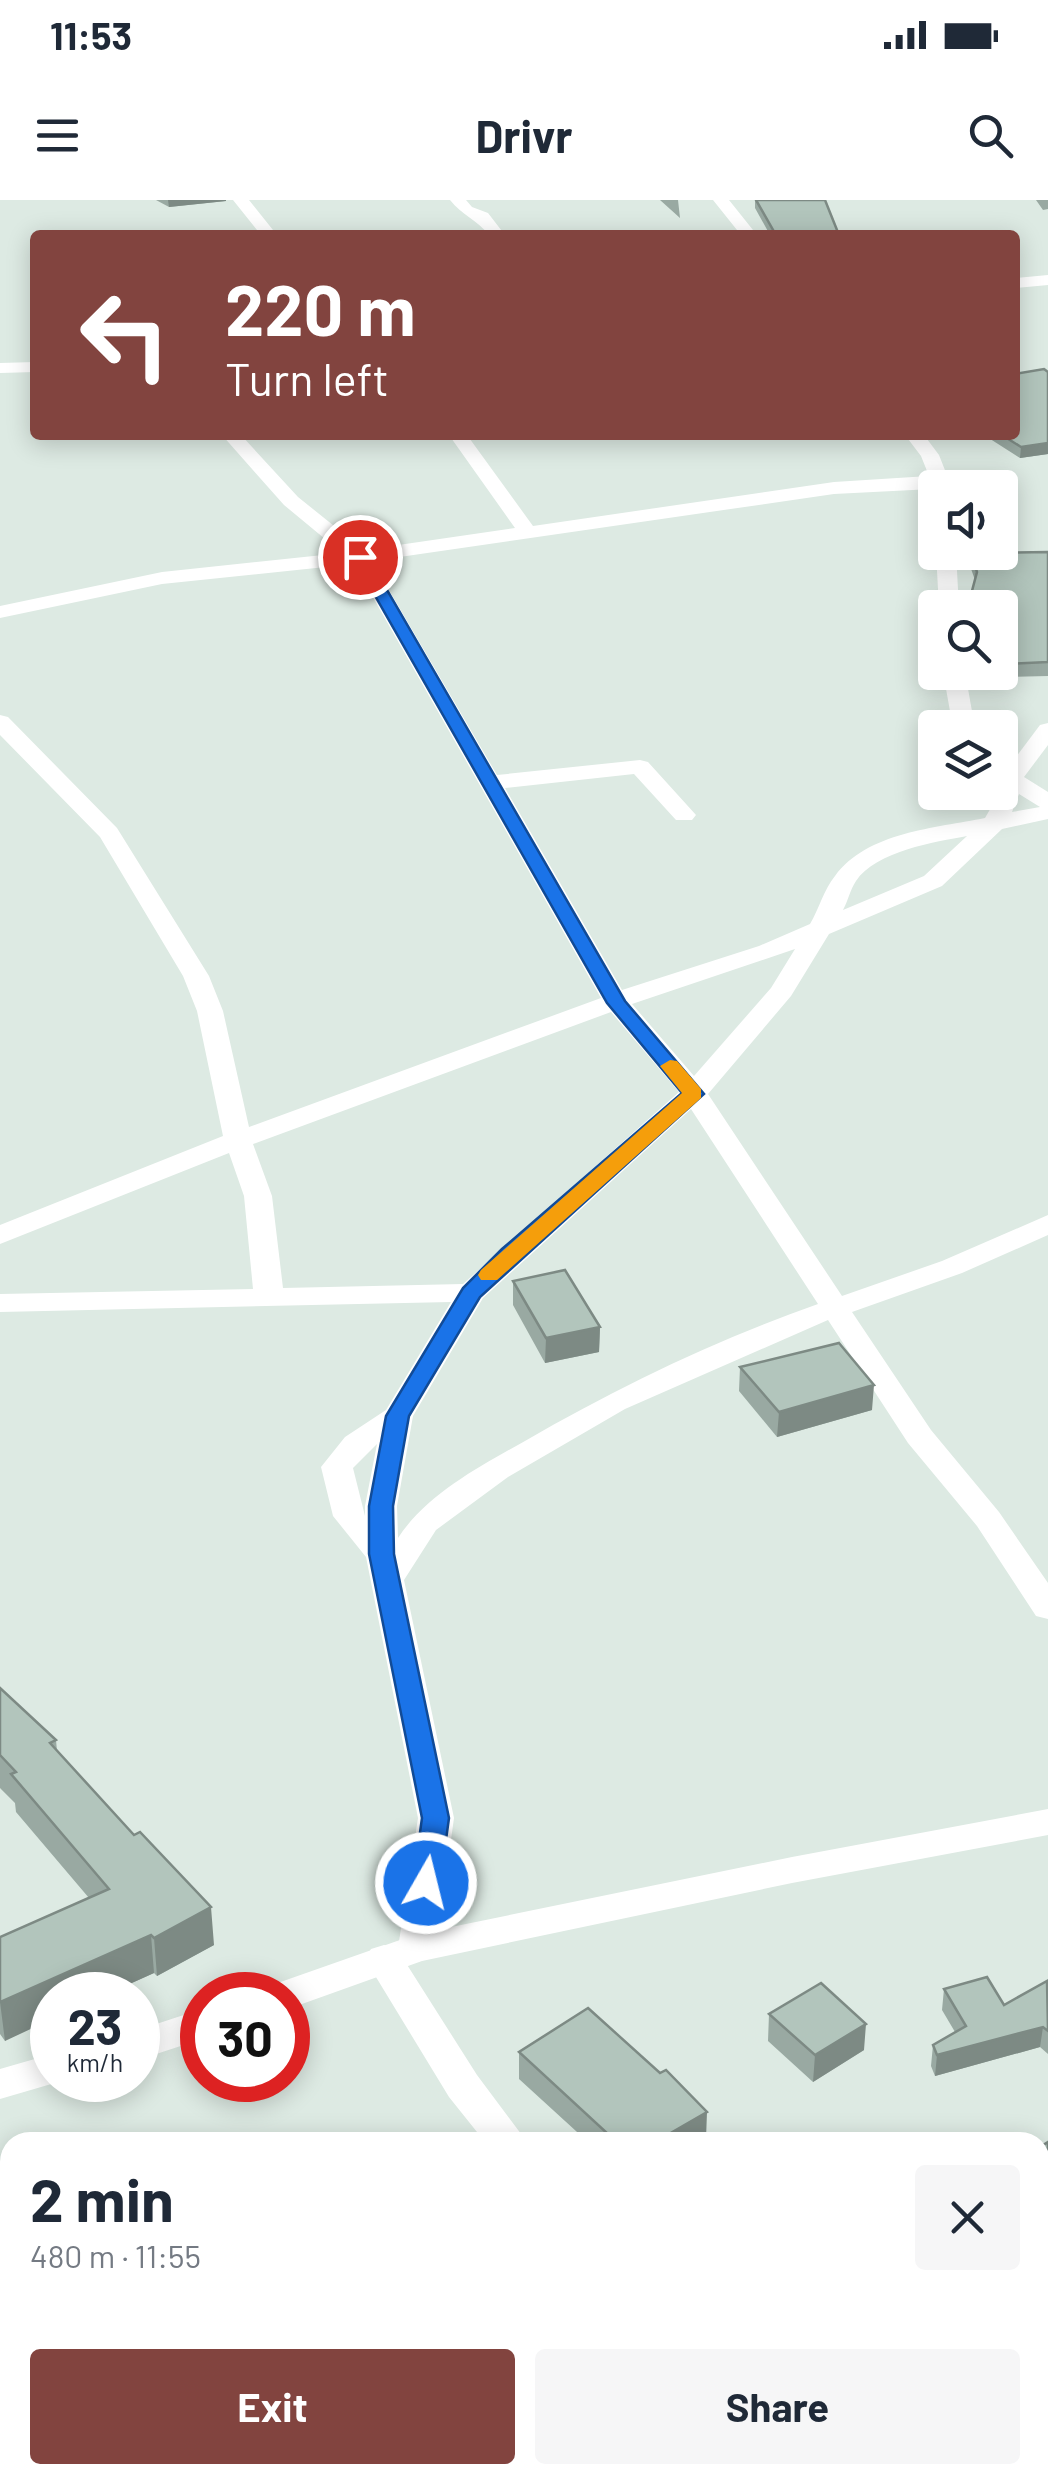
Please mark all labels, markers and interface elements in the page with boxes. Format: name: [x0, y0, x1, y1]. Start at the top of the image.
text: 11:53: [50, 12, 132, 58]
icon: menu: [30, 108, 85, 163]
text: Drivr: [475, 108, 573, 162]
icon: search: [963, 108, 1018, 163]
text: 220 m: [225, 266, 416, 350]
icon: left: [60, 270, 190, 400]
text: Turn left: [225, 351, 389, 405]
map controls: [918, 470, 1018, 810]
button: sound: [918, 470, 1018, 570]
pin: [318, 515, 403, 600]
icon: arrive: [333, 530, 388, 585]
button: search: [918, 590, 1018, 690]
button: layers: [918, 710, 1018, 810]
position arrow: [374, 1831, 478, 1935]
speed limit sign: 30: [180, 1972, 310, 2102]
text: 23: [68, 1995, 122, 2055]
text: km/h: [67, 2047, 123, 2077]
text: 2 min: [30, 2162, 174, 2234]
button: close: [915, 2165, 1020, 2270]
text: 480 m · 11:55: [30, 2236, 201, 2274]
button: Exit: [30, 2349, 515, 2464]
button: Share: [535, 2349, 1020, 2464]

